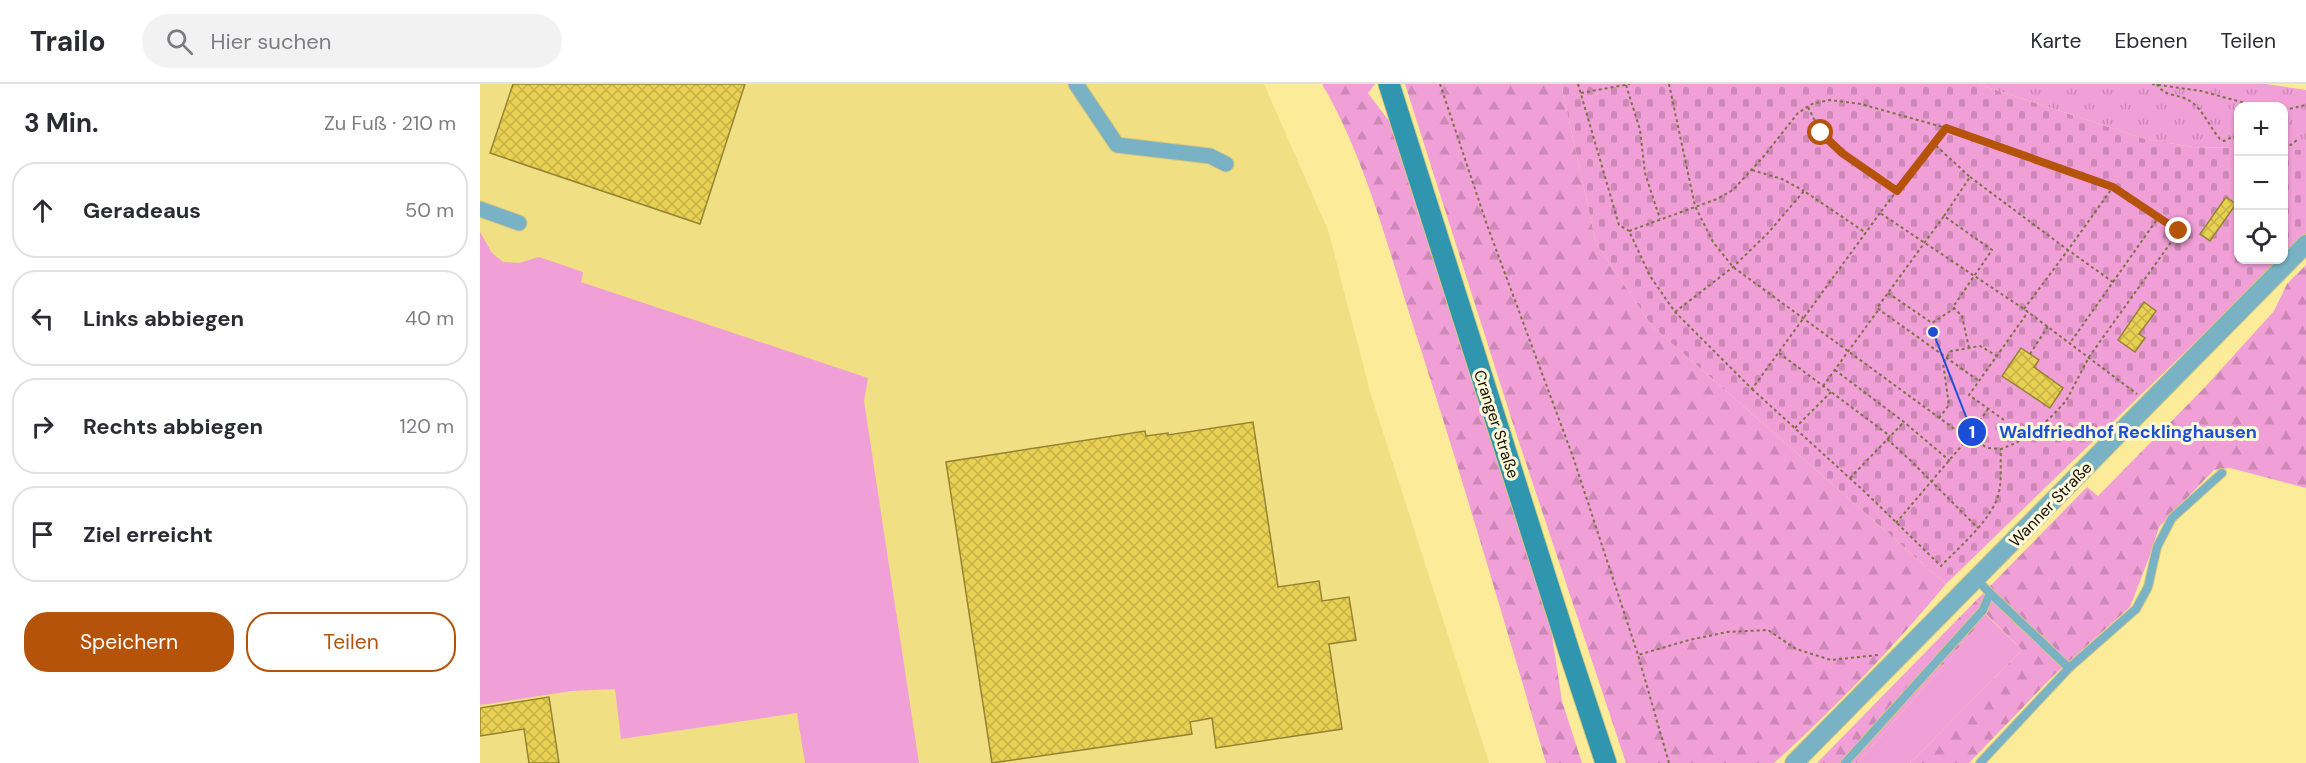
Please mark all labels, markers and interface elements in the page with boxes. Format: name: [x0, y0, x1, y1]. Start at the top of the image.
search box: [142, 14, 562, 68]
text: Trailo: [30, 23, 106, 60]
icon: search: [163, 25, 196, 58]
text: Hier suchen: [211, 27, 331, 56]
text: Karte: [2031, 27, 2081, 55]
text: Ebenen: [2114, 27, 2187, 55]
text: Teilen: [2220, 27, 2276, 55]
map controls: [2234, 102, 2288, 264]
button: +: [2234, 102, 2288, 156]
text: 3 Min.: [24, 106, 99, 140]
text: Zu Fuß · 210 m: [324, 110, 456, 136]
route start: [1807, 119, 1833, 145]
button: −: [2234, 156, 2288, 210]
icon: ahead: [26, 194, 59, 227]
text: Geradeaus: [83, 196, 201, 225]
text: 50 m: [405, 197, 454, 223]
button: locate: [2234, 210, 2288, 264]
route end: [2165, 217, 2191, 243]
icon: left: [26, 302, 59, 335]
text: Links abbiegen: [83, 304, 244, 333]
text: 40 m: [405, 305, 454, 331]
street label: Cranger Straße: [1469, 367, 1524, 481]
icon: right: [26, 410, 59, 443]
text: Rechts abbiegen: [83, 412, 263, 441]
text: 120 m: [400, 413, 454, 439]
callout: Waldfriedhof Recklinghausen: [1957, 414, 2269, 450]
text: 1: [1969, 420, 1975, 444]
text: Waldfriedhof Recklinghausen: [1999, 420, 2257, 444]
street label: Wanner Straße: [2004, 457, 2096, 551]
icon: arrive: [26, 518, 59, 551]
text: Ziel erreicht: [83, 520, 213, 549]
button: Speichern: [24, 612, 234, 672]
button: Teilen: [246, 612, 456, 672]

